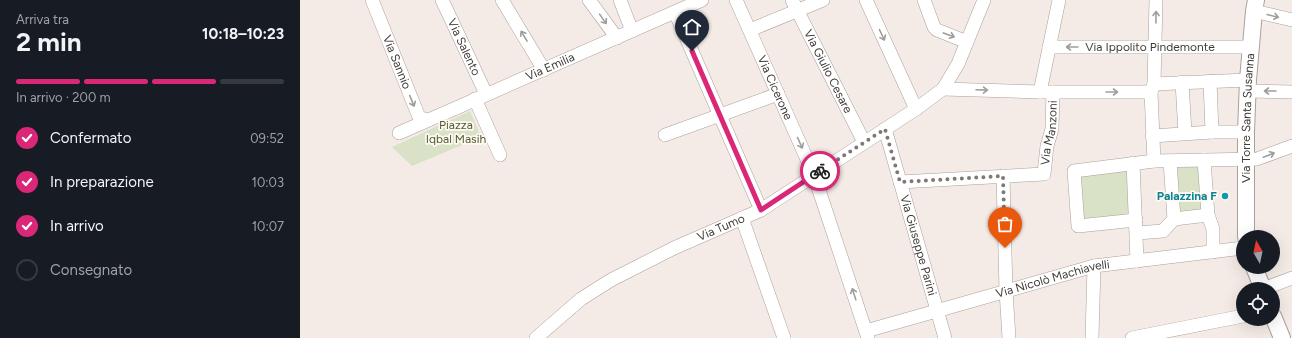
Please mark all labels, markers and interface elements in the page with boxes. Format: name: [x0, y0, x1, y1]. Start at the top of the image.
pin: [675, 10, 709, 51]
one-way arrow: [1152, 11, 1160, 24]
text: Arriva tra: [16, 12, 69, 27]
one-way arrow: [1266, 12, 1279, 20]
one-way arrow: [599, 13, 607, 24]
street label: Via Salento: [445, 16, 483, 78]
icon: home: [681, 16, 703, 38]
text: 10:18–10:23: [202, 25, 284, 43]
text: 2 min: [16, 26, 82, 58]
street label: Via Giulio Cesare: [801, 27, 855, 116]
one-way arrow: [879, 29, 886, 41]
one-way arrow: [519, 30, 527, 42]
one-way arrow: [943, 32, 955, 40]
street label: Via Sannio: [380, 33, 414, 91]
street label: Via Ippolito Pindemonte: [1085, 40, 1215, 54]
one-way arrow: [1066, 43, 1079, 51]
street label: Via Emilia: [524, 50, 577, 84]
street label: Via Cicerone: [755, 53, 796, 122]
street label: Via Torre Santa Susanna: [1239, 53, 1257, 183]
one-way arrow: [975, 87, 988, 94]
one-way arrow: [1264, 87, 1277, 95]
one-way arrow: [1105, 88, 1118, 96]
text: In arrivo · 200 m: [16, 90, 111, 105]
one-way arrow: [409, 95, 417, 107]
street label: Via Manzoni: [1038, 100, 1060, 166]
park label: Piazza Iqbal Masih: [426, 118, 486, 146]
icon: check: [16, 127, 38, 149]
text: Confermato: [50, 129, 131, 147]
text: 09:52: [250, 131, 284, 146]
one-way arrow: [797, 136, 804, 148]
one-way arrow: [1263, 150, 1275, 158]
courier: [800, 151, 840, 191]
icon: bike: [809, 160, 831, 182]
icon: check: [16, 171, 38, 193]
text: In preparazione: [50, 173, 154, 191]
text: 10:03: [252, 175, 284, 190]
place label: Palazzina F: [1157, 189, 1217, 203]
marker: Palazzina F: [1220, 191, 1230, 201]
street label: Via Giuseppe Parini: [897, 193, 939, 297]
pin: [988, 207, 1022, 248]
street label: Via Tumo: [695, 211, 747, 244]
icon: bag: [994, 213, 1016, 235]
icon: check: [16, 215, 38, 237]
text: In arrivo: [50, 217, 104, 235]
text: 10:07: [252, 219, 284, 234]
north arrow: [1236, 230, 1280, 274]
map controls: [1236, 230, 1280, 326]
street label: Via Nicolò Machiavelli: [994, 257, 1110, 301]
text: Consegnato: [50, 261, 132, 279]
button: locate: [1236, 282, 1280, 326]
one-way arrow: [850, 288, 857, 301]

